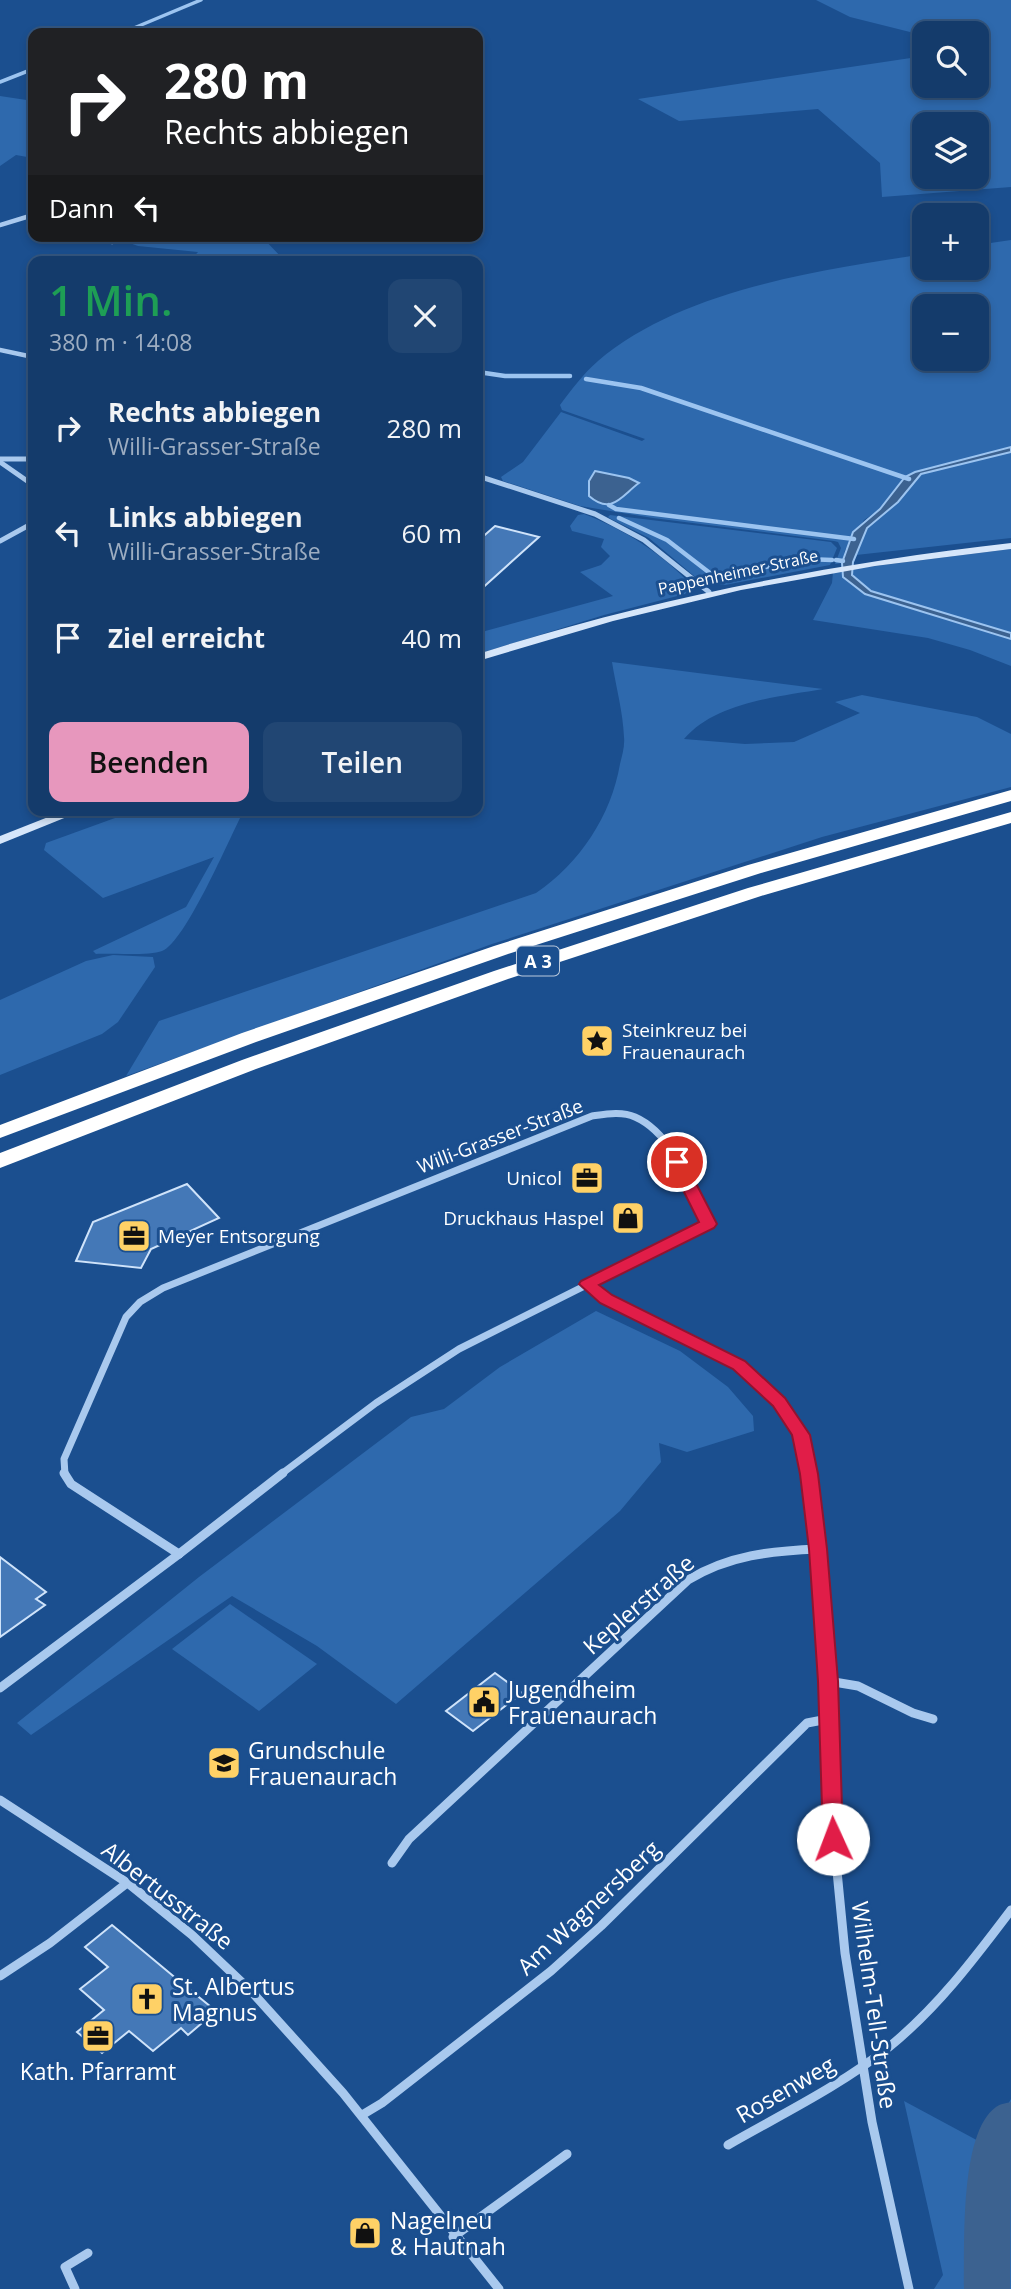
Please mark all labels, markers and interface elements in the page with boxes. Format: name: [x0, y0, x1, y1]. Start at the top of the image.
map controls: [912, 21, 989, 371]
button: search: [912, 21, 989, 98]
text: 280 m: [164, 47, 309, 113]
icon: right: [49, 56, 140, 147]
text: Rechts abbiegen: [164, 110, 410, 153]
button: layers: [912, 112, 989, 189]
icon: left: [128, 189, 166, 227]
text: Dann: [49, 190, 114, 226]
button: +: [912, 203, 989, 280]
text: 1 Min.: [49, 271, 173, 328]
button: close: [388, 279, 462, 353]
button: −: [912, 294, 989, 371]
text: 380 m · 14:08: [49, 326, 192, 358]
text: Rechts abbiegen: [108, 394, 321, 430]
icon: right: [49, 409, 87, 447]
text: 280 m: [387, 410, 462, 446]
text: Willi-Grasser-Straße: [108, 430, 321, 462]
text: Links abbiegen: [108, 499, 303, 535]
icon: left: [49, 514, 87, 552]
text: 60 m: [401, 515, 462, 551]
text: Willi-Grasser-Straße: [108, 535, 321, 567]
street label: Pappenheimer Straße: [656, 544, 820, 600]
icon: arrive: [49, 619, 87, 657]
text: Ziel erreicht: [108, 620, 265, 656]
text: 40 m: [401, 620, 462, 656]
button: Beenden: [49, 722, 249, 802]
button: Teilen: [263, 722, 462, 802]
road number: A 3: [517, 946, 559, 976]
place label: Steinkreuz bei Frauenaurach: [622, 1017, 747, 1065]
place icon: Steinkreuz bei Frauenaurach: [578, 1022, 616, 1060]
street label: Willi-Grasser-Straße: [413, 1092, 587, 1180]
pin: [647, 1132, 707, 1192]
icon: arrive: [658, 1143, 696, 1181]
office icon: Unicol: [568, 1159, 606, 1197]
place label: Unicol: [506, 1165, 562, 1191]
shop icon: Druckhaus Haspel: [609, 1199, 647, 1237]
place label: Druckhaus Haspel: [443, 1205, 604, 1231]
office icon: Meyer Entsorgung: [115, 1217, 153, 1255]
place label: Meyer Entsorgung: [158, 1223, 320, 1249]
street label: Keplerstraße: [576, 1547, 700, 1661]
place label: Jugendheim Frauenaurach: [506, 1673, 657, 1731]
public building icon: Jugendheim Frauenaurach: [465, 1683, 503, 1721]
place label: Grundschule Frauenaurach: [248, 1734, 397, 1792]
school or university icon: Grundschule Frauenaurach: [205, 1744, 243, 1782]
position arrow: [796, 1802, 870, 1876]
street label: Am Wagnersberg: [510, 1832, 667, 1982]
street label: Albertusstraße: [96, 1834, 240, 1956]
street label: Wilhelm-Tell-Straße: [845, 1899, 905, 2111]
place label: St. Albertus Magnus: [172, 1970, 295, 2028]
church icon: St. Albertus Magnus: [128, 1980, 166, 2018]
office icon: Kath. Pfarramt: [79, 2017, 117, 2055]
street label: Rosenweg: [730, 2048, 841, 2130]
place label: Kath. Pfarramt: [20, 2055, 176, 2087]
place label: Nagelneu & Hautnah: [390, 2204, 506, 2262]
shop icon: Nagelneu & Hautnah: [346, 2214, 384, 2252]

